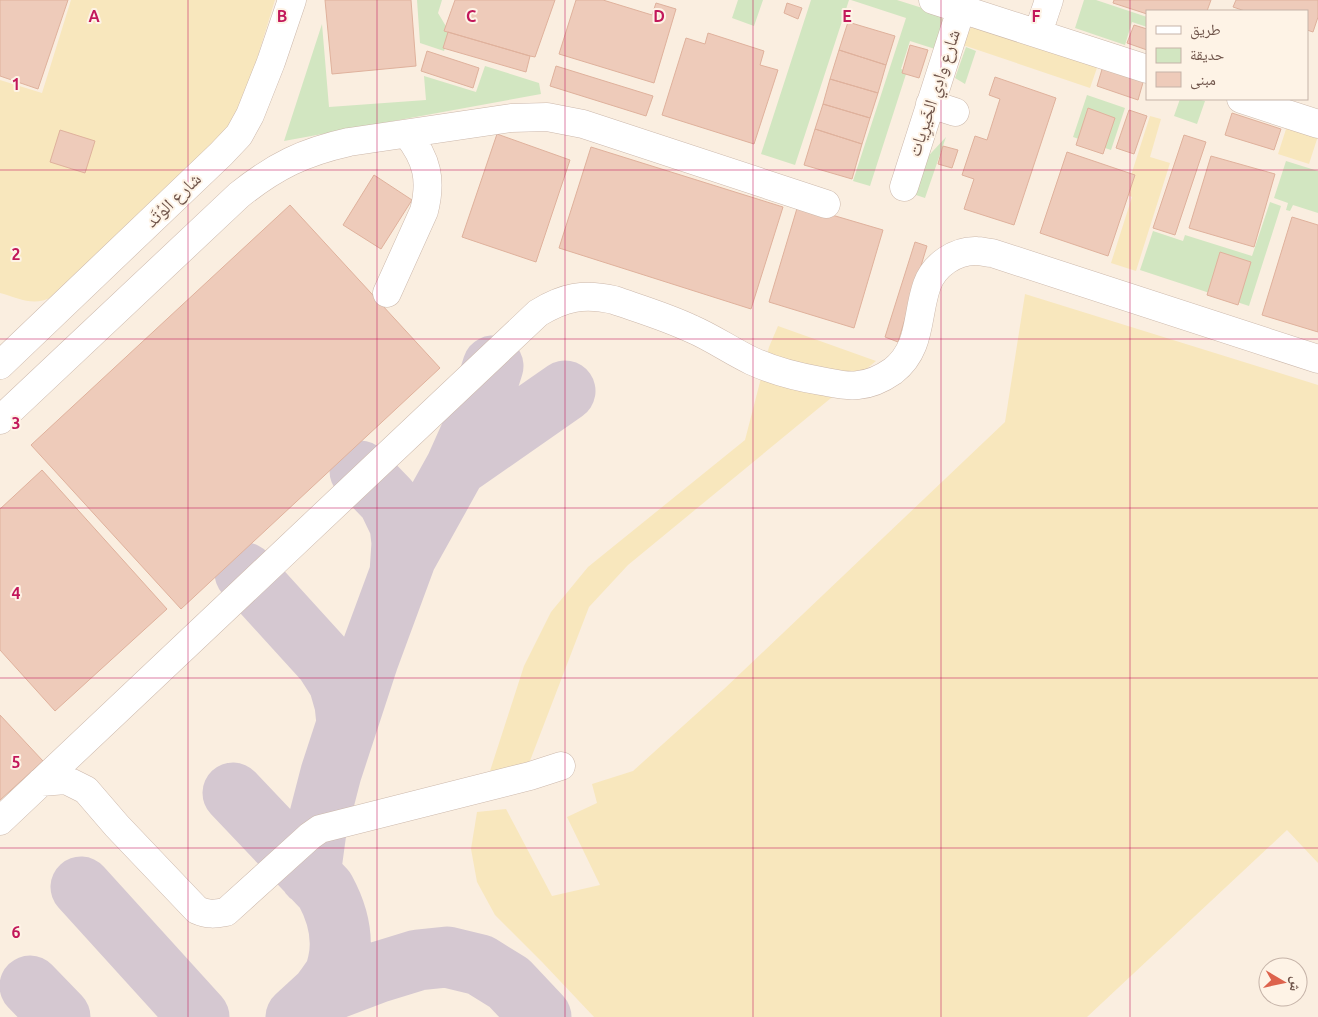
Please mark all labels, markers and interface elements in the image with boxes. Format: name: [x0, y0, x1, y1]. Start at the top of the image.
text: A: [88, 7, 100, 25]
text: B: [277, 7, 287, 25]
text: C: [466, 7, 476, 25]
text: D: [653, 7, 665, 25]
text: E: [842, 7, 852, 25]
text: F: [1032, 7, 1041, 25]
legend: [1146, 10, 1308, 100]
text: طريق: [1190, 21, 1221, 40]
street label: شارع وادِي الخَيرِيات: [903, 27, 968, 160]
text: حديقة: [1190, 46, 1225, 63]
text: مبنى: [1190, 71, 1216, 90]
text: 1: [11, 75, 21, 93]
street label: شارع الوُتَد: [140, 168, 206, 232]
text: 2: [11, 245, 21, 263]
text: 3: [11, 414, 21, 432]
text: 4: [11, 584, 21, 602]
text: 5: [11, 753, 21, 771]
text: 6: [11, 923, 21, 941]
north arrow: [1258, 957, 1308, 1007]
text: ش: [1286, 975, 1305, 993]

